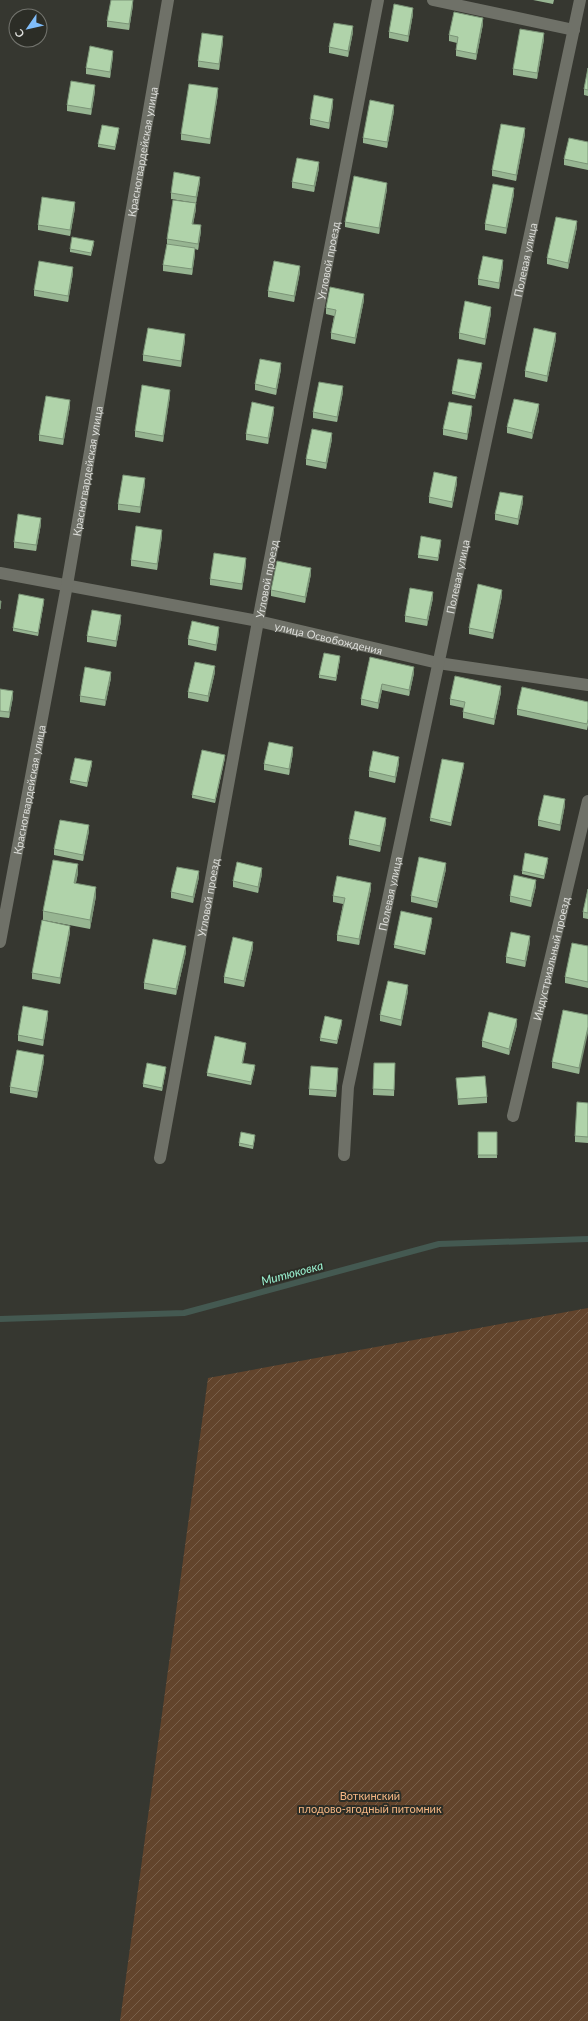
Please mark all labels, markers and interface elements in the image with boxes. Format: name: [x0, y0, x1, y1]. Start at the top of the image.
north arrow: [8, 8, 48, 48]
text: С: [11, 27, 27, 41]
street label: Красногвардейская улица: [124, 86, 159, 218]
street label: Угловой проезд: [314, 220, 342, 301]
street label: Полевая улица: [510, 221, 539, 298]
street label: Красногвардейская улица: [69, 405, 104, 537]
street label: Угловой проезд: [252, 538, 280, 619]
street label: Полевая улица: [443, 538, 471, 615]
street label: улица Освобождения: [274, 619, 384, 656]
street label: Красногвардейская улица: [10, 724, 47, 856]
street label: Полевая улица: [375, 855, 404, 932]
street label: Угловой проезд: [194, 857, 221, 938]
street label: Индустриальный проезд: [530, 895, 572, 1021]
water label: Митюковка: [259, 1258, 325, 1288]
park label: Воткинский плодово-ягодный питомник: [298, 1789, 442, 1815]

